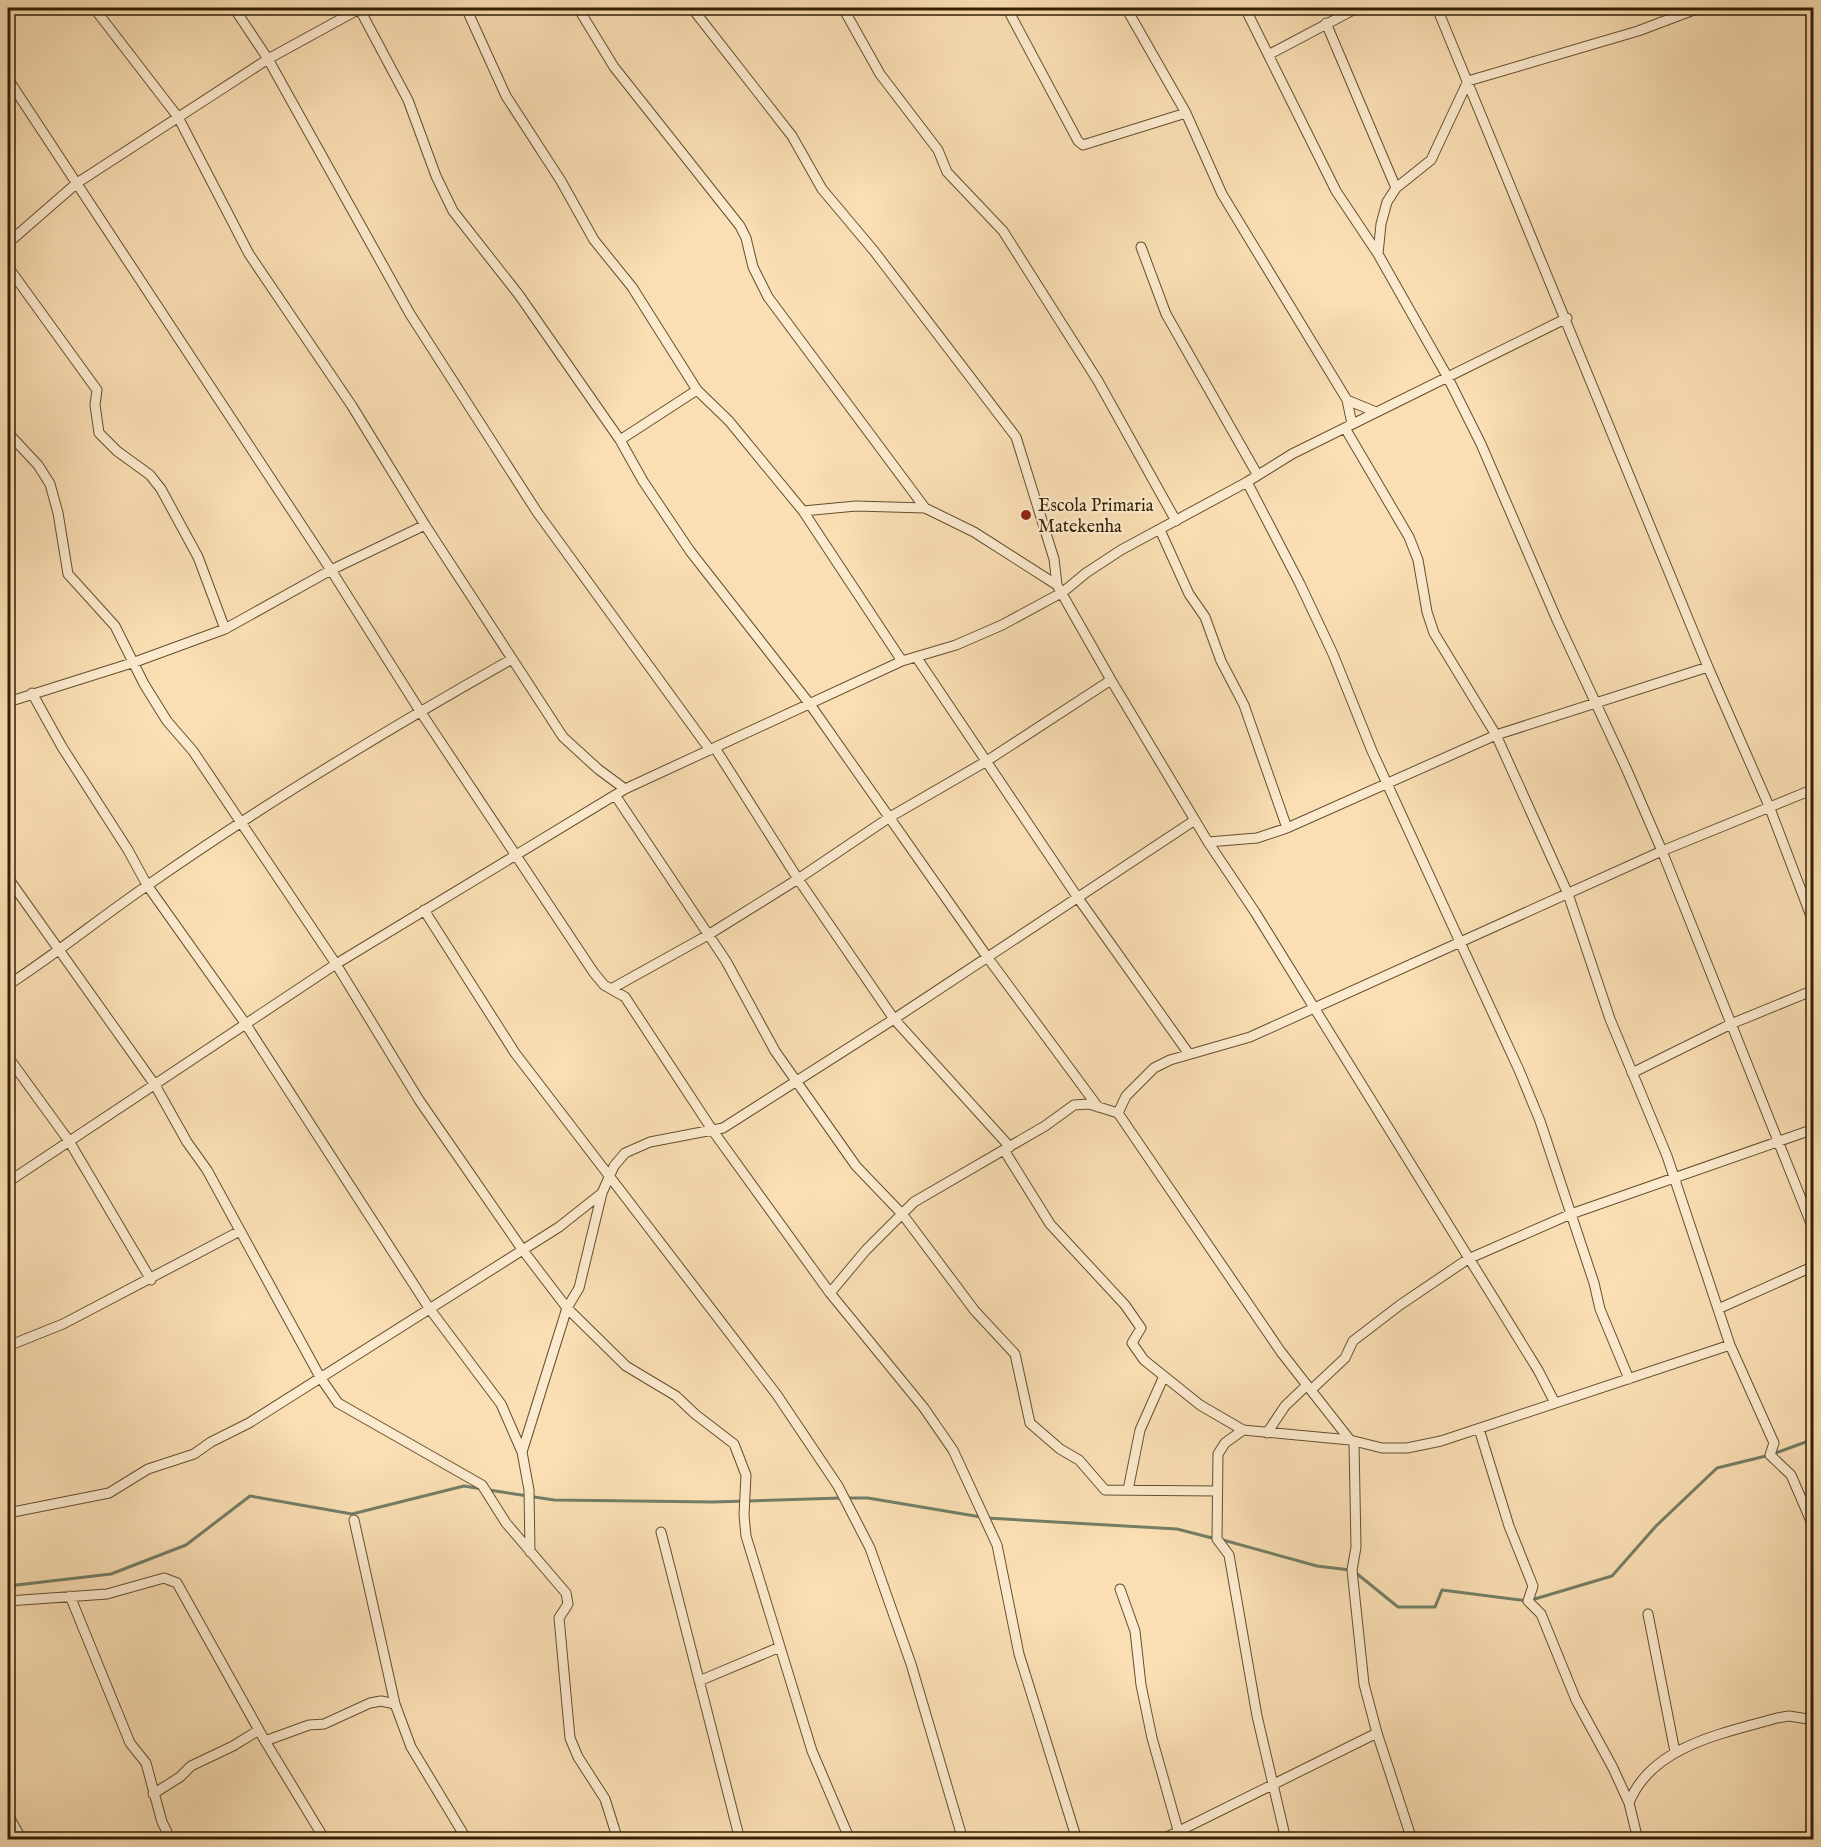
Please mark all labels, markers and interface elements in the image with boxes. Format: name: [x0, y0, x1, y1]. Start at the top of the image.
place label: Escola Primaria Matekenha: [1038, 495, 1154, 539]
marker: Escola Primaria Matekenha: [1019, 508, 1033, 522]

